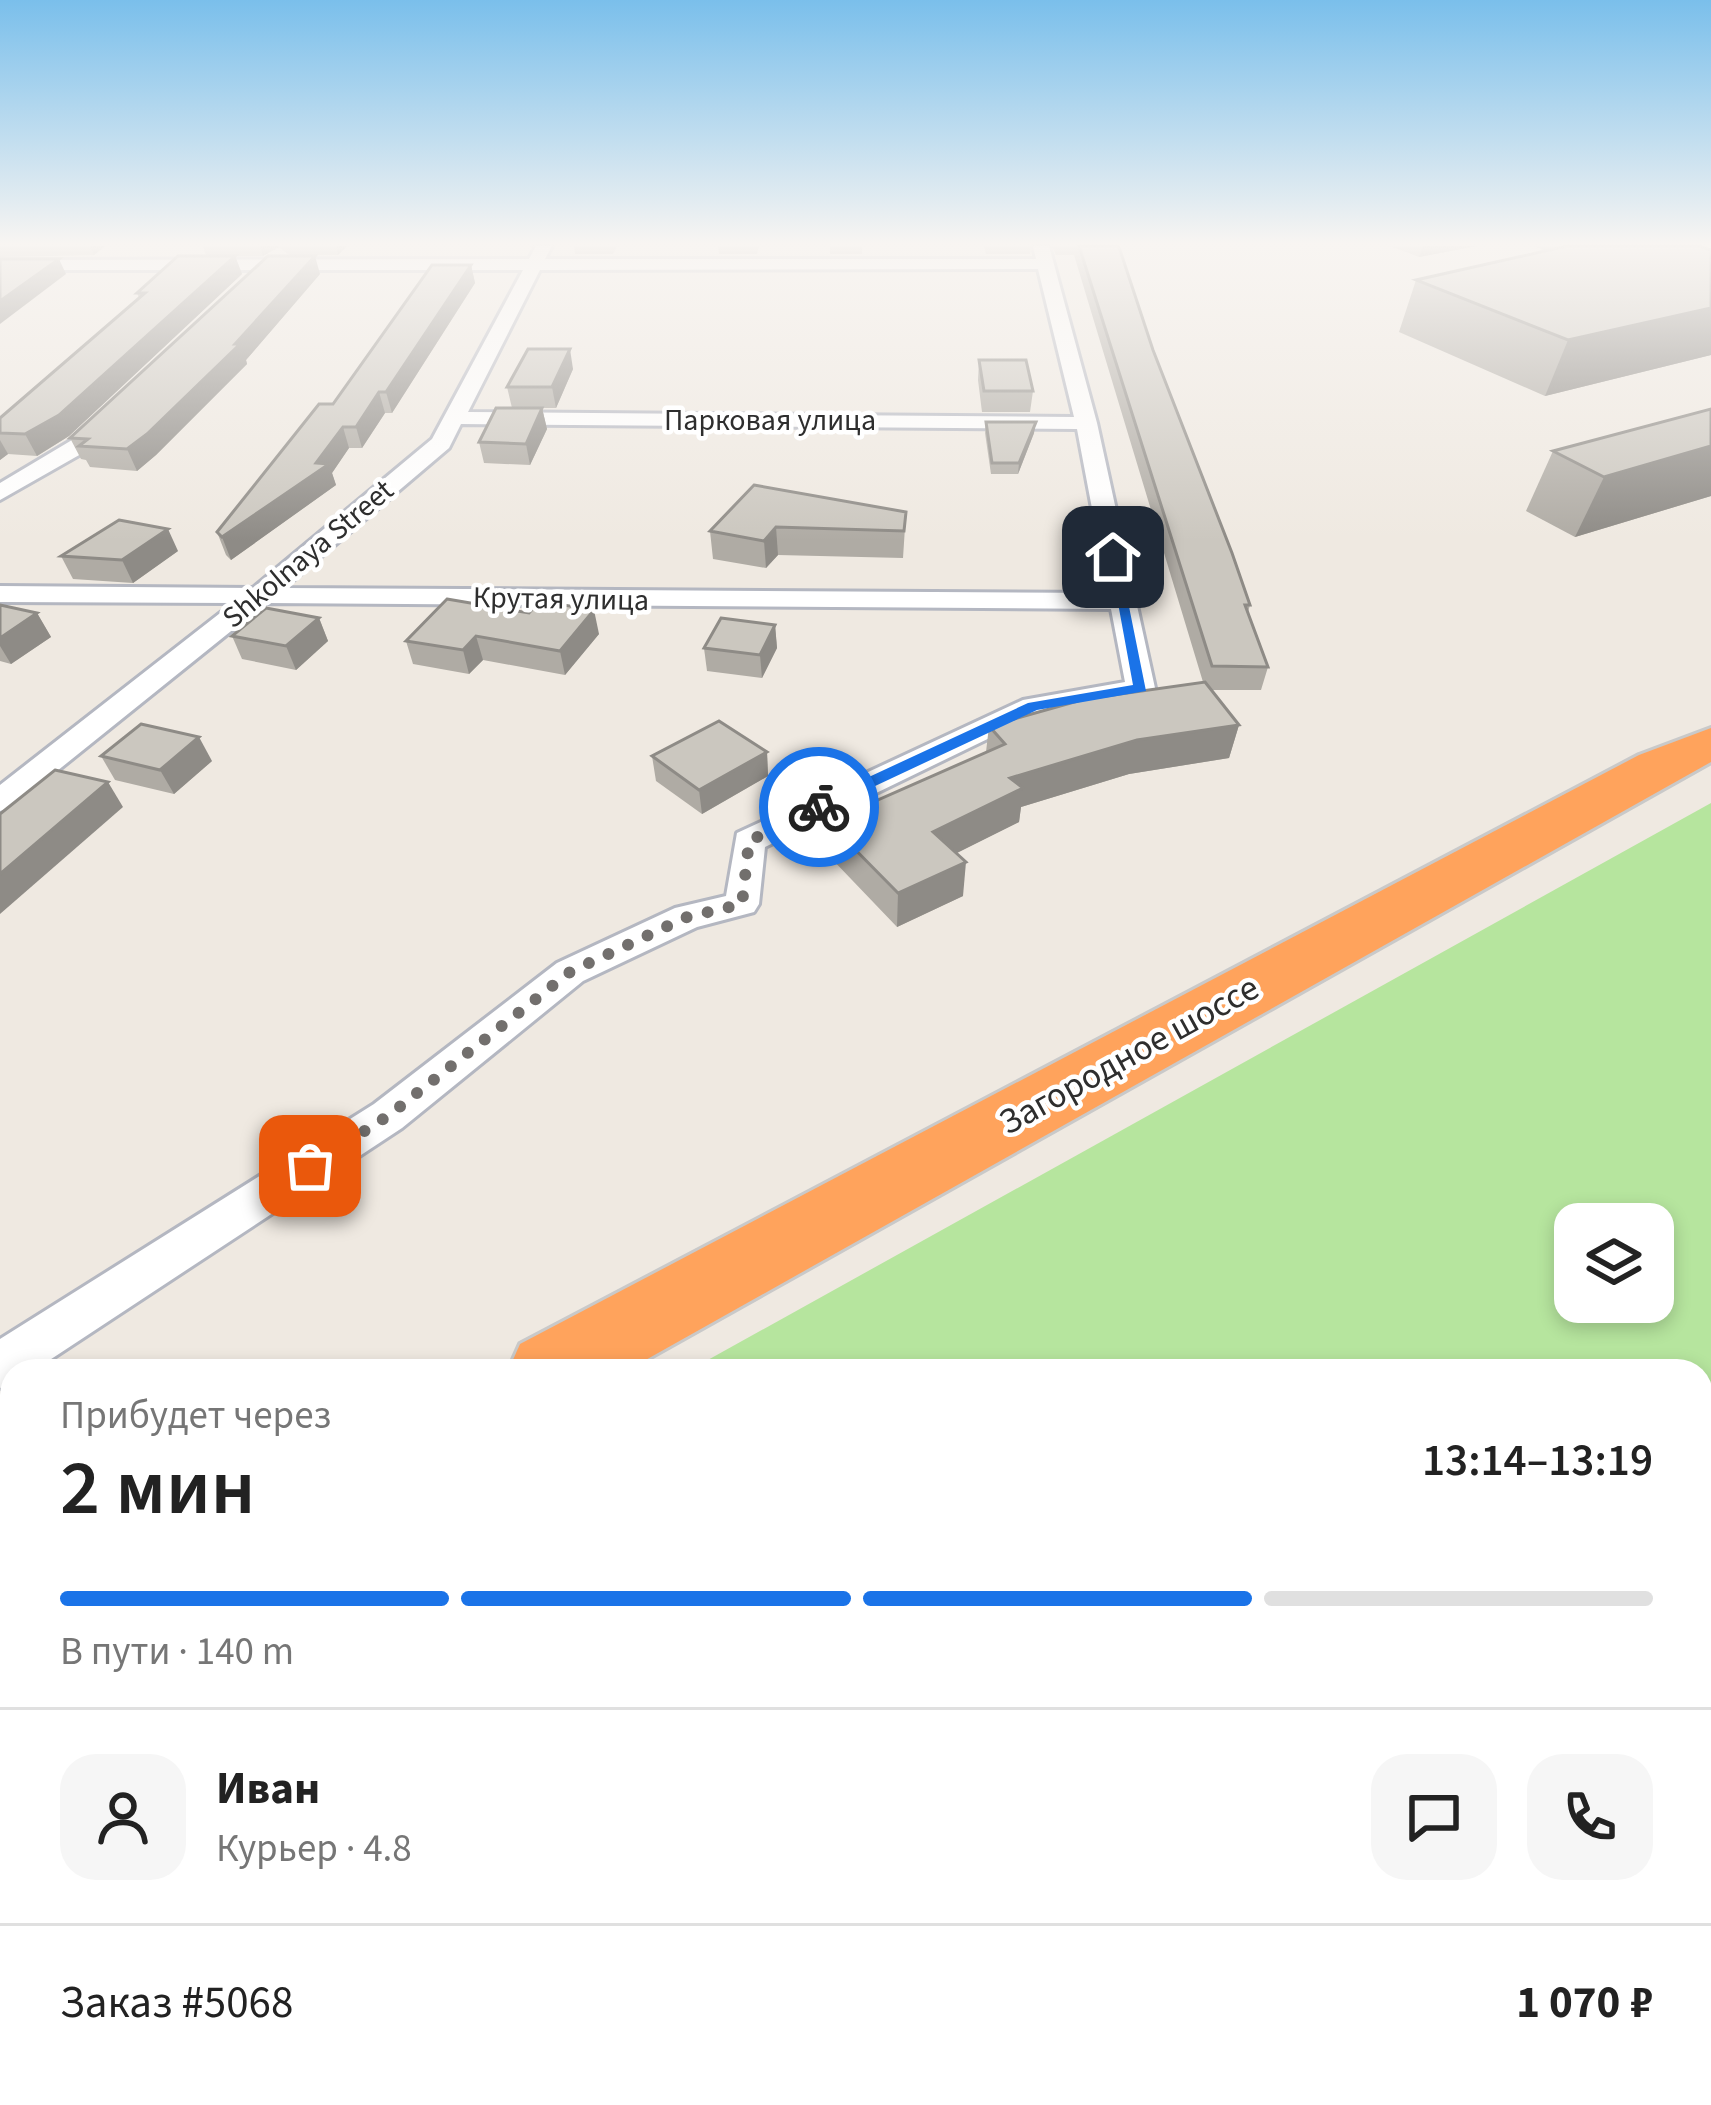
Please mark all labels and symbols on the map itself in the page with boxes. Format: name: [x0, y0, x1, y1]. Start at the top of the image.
street label: Парковая улица: [664, 399, 876, 442]
street label: Shkolnaya Street: [213, 469, 403, 639]
pin: [1062, 506, 1164, 608]
street label: Крутая улица: [472, 576, 650, 622]
courier: [759, 747, 879, 867]
street label: Загородное шоссе: [990, 962, 1268, 1148]
pin: [259, 1115, 361, 1217]

